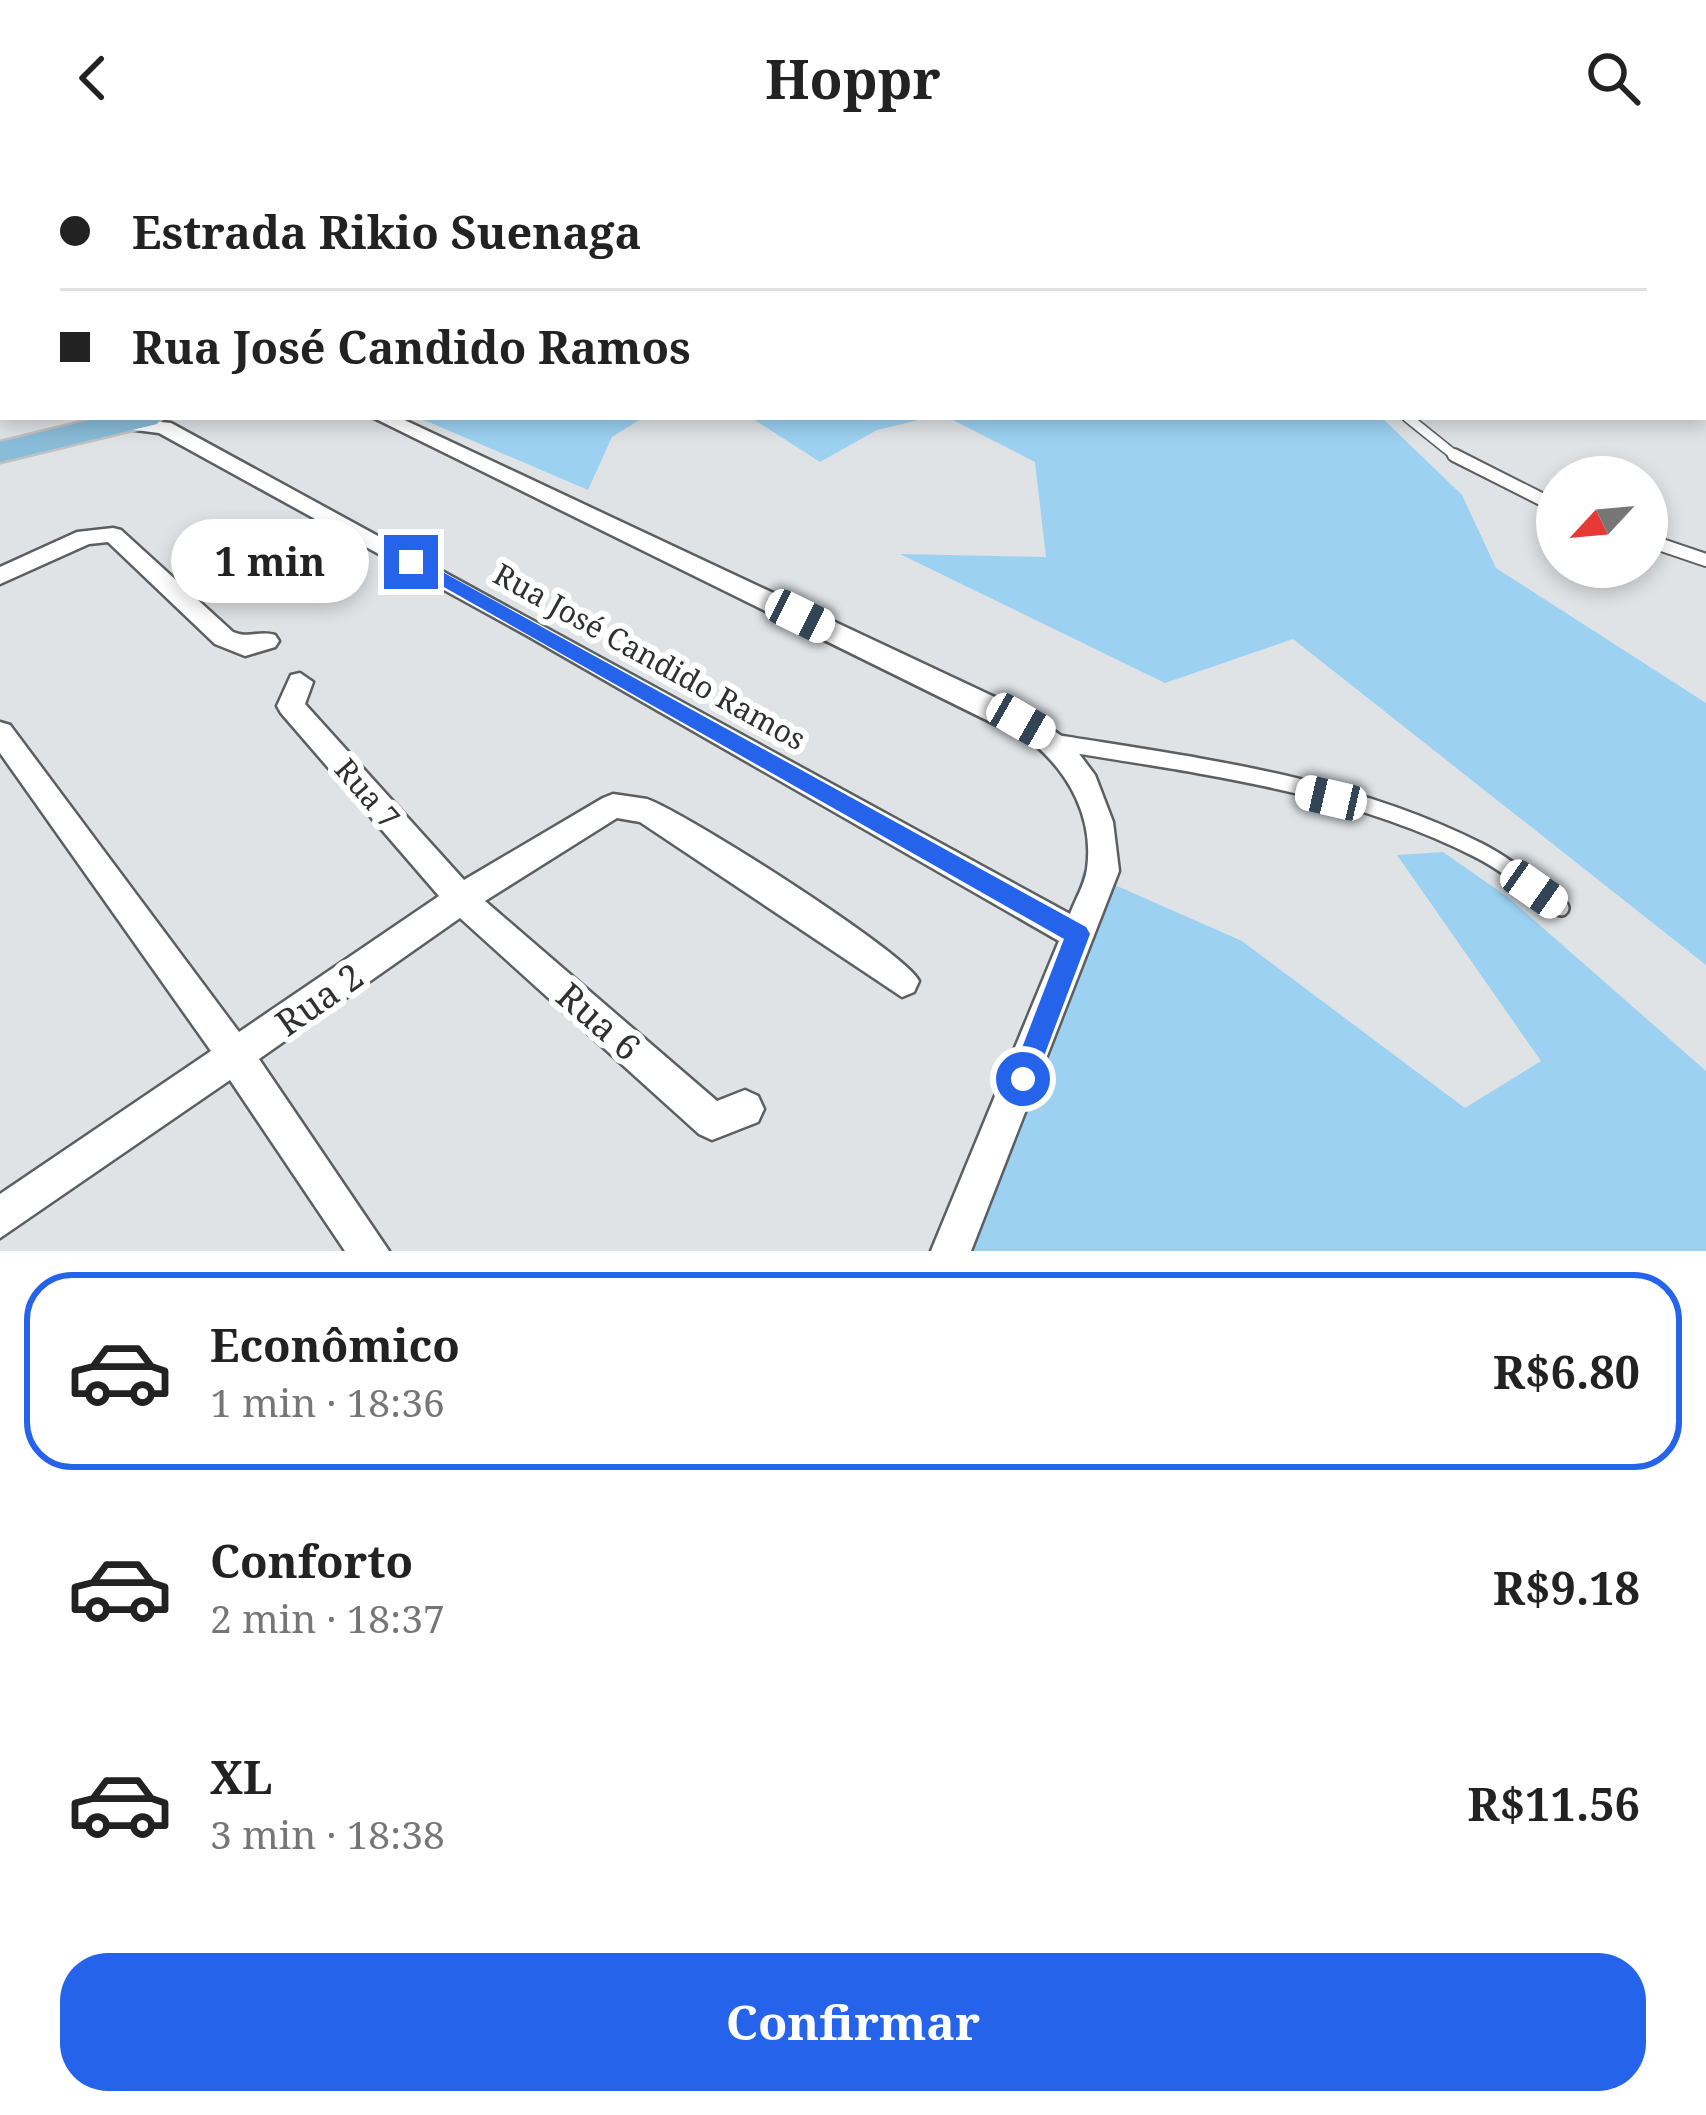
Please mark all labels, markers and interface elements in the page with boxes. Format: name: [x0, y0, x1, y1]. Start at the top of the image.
text: Hoppr: [765, 41, 941, 115]
icon: back: [60, 45, 126, 111]
icon: search: [1580, 45, 1646, 111]
text: Estrada Rikio Suenaga: [132, 201, 642, 262]
text: Rua José Candido Ramos: [132, 316, 691, 377]
north arrow: [1536, 456, 1668, 588]
map controls: [1536, 456, 1668, 588]
callout: 1 min: [171, 520, 369, 604]
text: 1 min: [215, 534, 325, 587]
route end: [384, 535, 438, 589]
street label: Rua José Candido Ramos: [487, 553, 813, 759]
car: [760, 584, 840, 648]
car: [981, 687, 1061, 755]
street label: Rua 7: [326, 749, 410, 837]
car: [1292, 772, 1370, 824]
car: [1494, 854, 1574, 924]
street label: Rua 2: [266, 951, 372, 1047]
street label: Rua 6: [547, 971, 651, 1071]
route start: [996, 1052, 1050, 1106]
text: Econômico: [210, 1314, 460, 1375]
icon: car: [66, 1317, 174, 1425]
text: R$6.80: [1493, 1341, 1640, 1402]
text: 1 min · 18:36: [210, 1375, 445, 1428]
text: Conforto: [210, 1530, 413, 1591]
icon: car: [66, 1533, 174, 1641]
text: R$9.18: [1493, 1557, 1640, 1618]
text: 2 min · 18:37: [210, 1591, 445, 1644]
text: XL: [210, 1746, 272, 1807]
icon: car: [66, 1749, 174, 1857]
text: R$11.56: [1468, 1773, 1640, 1834]
text: 3 min · 18:38: [210, 1807, 445, 1860]
button: Confirmar: [60, 1953, 1646, 2091]

